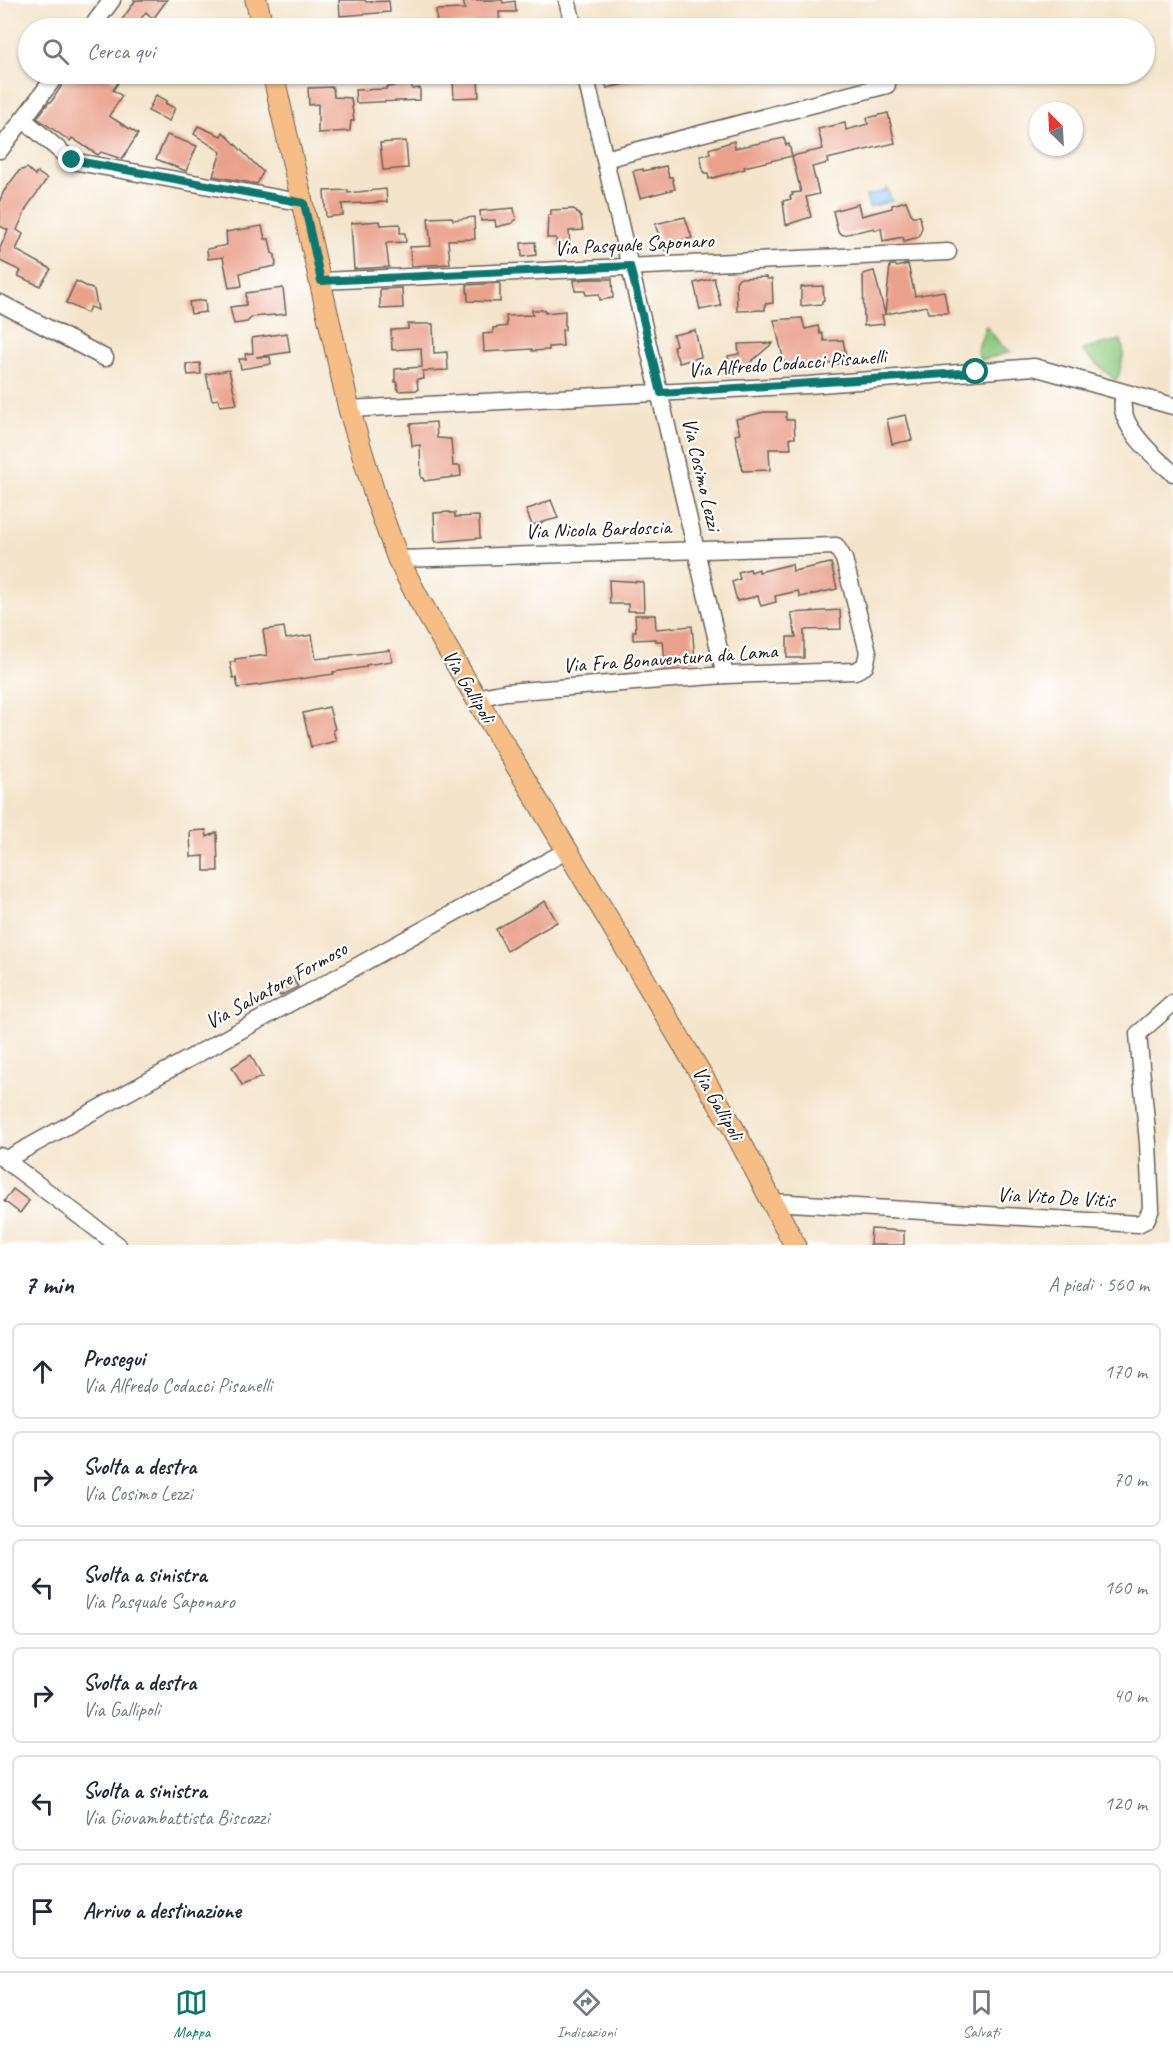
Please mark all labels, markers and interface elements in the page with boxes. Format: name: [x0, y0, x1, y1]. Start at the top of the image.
search box: [18, 18, 1155, 84]
icon: search: [39, 35, 72, 68]
text: Cerca qui: [87, 37, 155, 65]
north arrow: [1029, 102, 1083, 156]
route end: [58, 146, 84, 172]
street label: Via Pasquale Saponaro: [554, 227, 716, 261]
street label: Via Alfredo Codacci Pisanelli: [687, 343, 890, 383]
route start: [962, 358, 988, 384]
street label: Via Cosimo Lezzi: [676, 415, 728, 536]
street label: Via Nicola Bardoscia: [525, 513, 674, 545]
street label: Via Fra Bonaventura da Lama: [562, 637, 780, 678]
street label: Via Gallipoli: [437, 645, 502, 730]
street label: Via Salvatore Formoso: [201, 935, 353, 1035]
street label: Via Gallipoli: [687, 1062, 751, 1147]
street label: Via Vito De Vitis: [997, 1181, 1117, 1213]
text: 7 min: [24, 1268, 74, 1301]
text: A piedi · 560 m: [1048, 1272, 1149, 1297]
text: Prosegui: [83, 1345, 145, 1373]
icon: ahead: [26, 1355, 59, 1388]
text: 170 m: [1104, 1359, 1147, 1384]
text: Via Alfredo Codacci Pisanelli: [83, 1373, 272, 1398]
text: Svolta a destra: [83, 1453, 196, 1481]
icon: right: [26, 1463, 59, 1496]
text: 70 m: [1113, 1467, 1147, 1492]
text: Via Cosimo Lezzi: [83, 1481, 192, 1506]
text: Svolta a sinistra: [83, 1561, 207, 1589]
icon: left: [26, 1571, 59, 1604]
text: 160 m: [1104, 1575, 1147, 1600]
text: Via Pasquale Saponaro: [83, 1589, 235, 1614]
text: Svolta a destra: [83, 1669, 196, 1697]
icon: right: [26, 1679, 59, 1712]
text: 40 m: [1113, 1683, 1147, 1708]
text: Via Gallipoli: [83, 1697, 160, 1722]
text: Svolta a sinistra: [83, 1777, 207, 1805]
icon: left: [26, 1787, 59, 1820]
text: 120 m: [1104, 1791, 1147, 1816]
text: Via Giovambattista Biscozzi: [83, 1805, 269, 1830]
icon: arrive: [26, 1895, 59, 1928]
text: Arrivo a destinazione: [83, 1897, 241, 1925]
tab: Mappa: [173, 1986, 210, 2042]
tab: Indicazioni: [557, 1986, 616, 2042]
tab: Salvati: [962, 1986, 1000, 2042]

